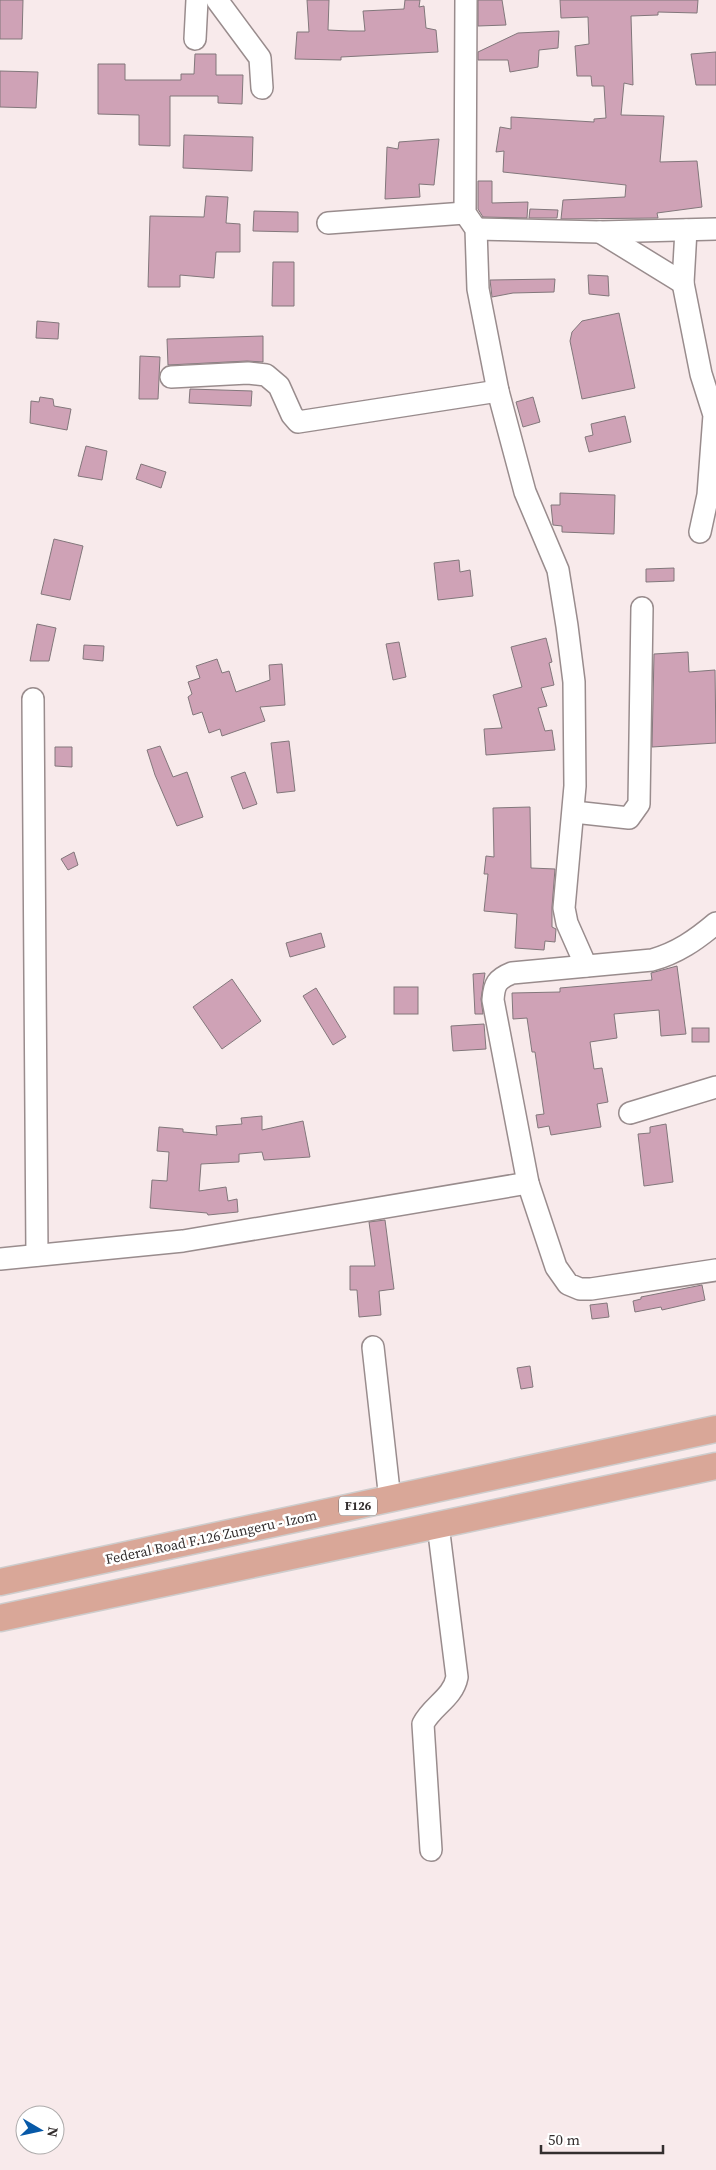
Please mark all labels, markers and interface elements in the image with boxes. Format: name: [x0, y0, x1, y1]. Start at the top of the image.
road number: F126: [339, 1496, 377, 1515]
street label: Federal Road F.126 Zungeru - Izom: [103, 1505, 319, 1569]
north arrow: [15, 2105, 65, 2155]
scale bar: [541, 2122, 664, 2154]
text: N: [42, 2125, 64, 2139]
text: 50 m: [548, 2129, 580, 2150]

